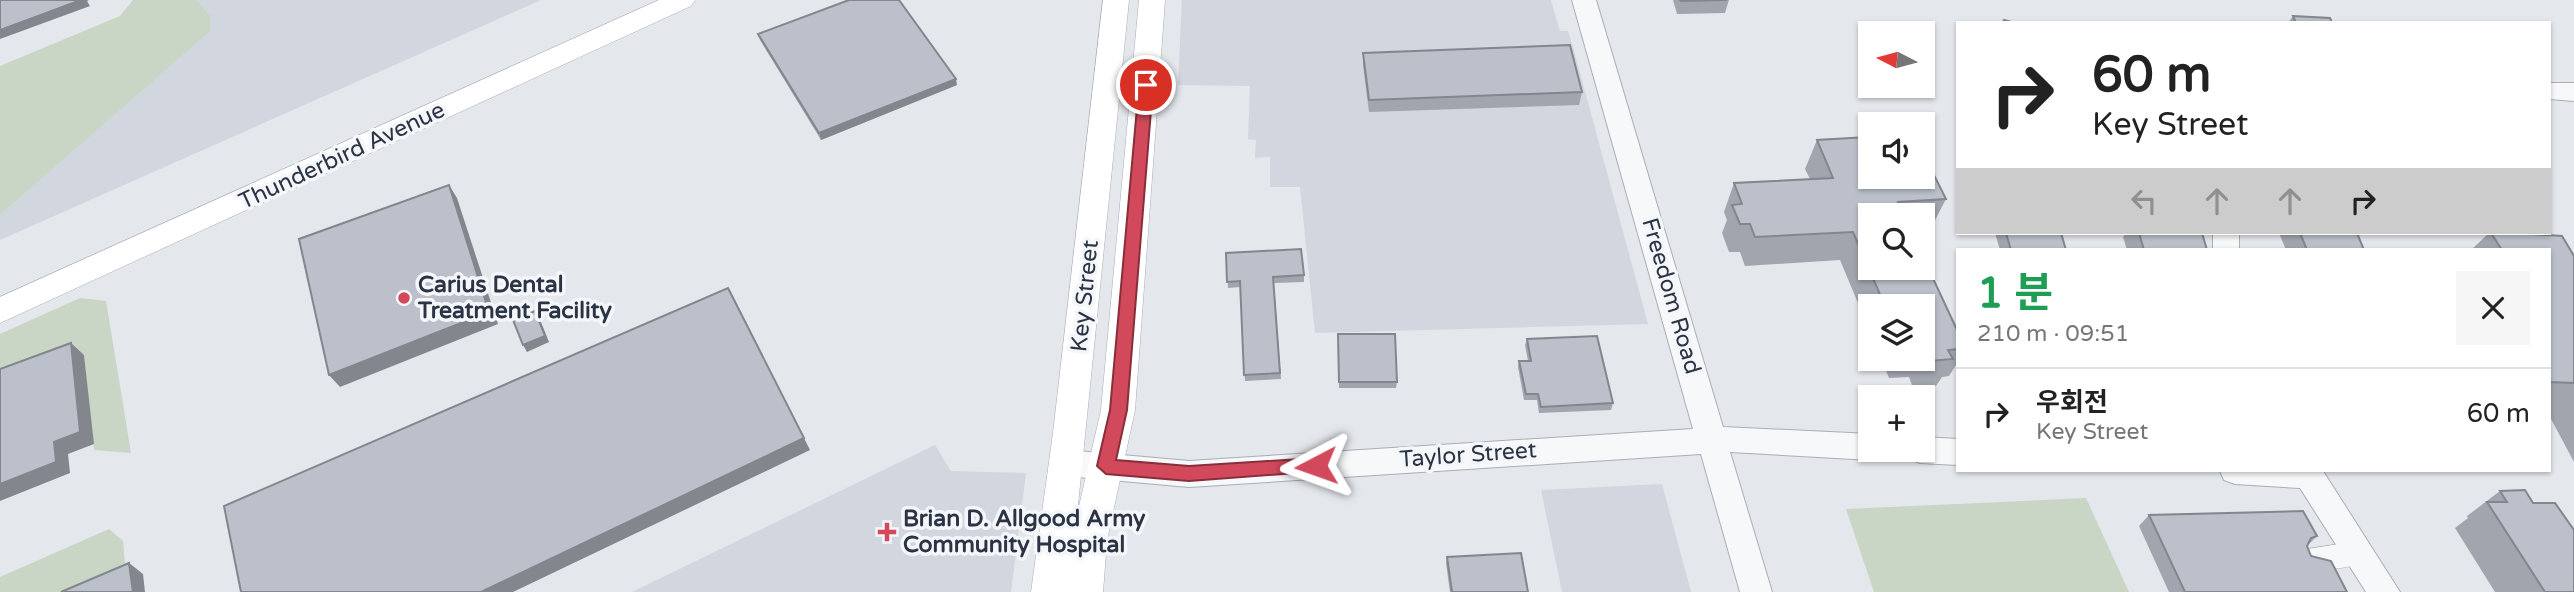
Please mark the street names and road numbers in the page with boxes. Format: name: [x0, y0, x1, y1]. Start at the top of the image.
street label: Thunderbird Avenue: [235, 96, 449, 216]
street label: Freedom Road: [1635, 215, 1707, 377]
street label: Key Street: [1065, 238, 1105, 353]
street label: Taylor Street: [1398, 436, 1538, 474]

